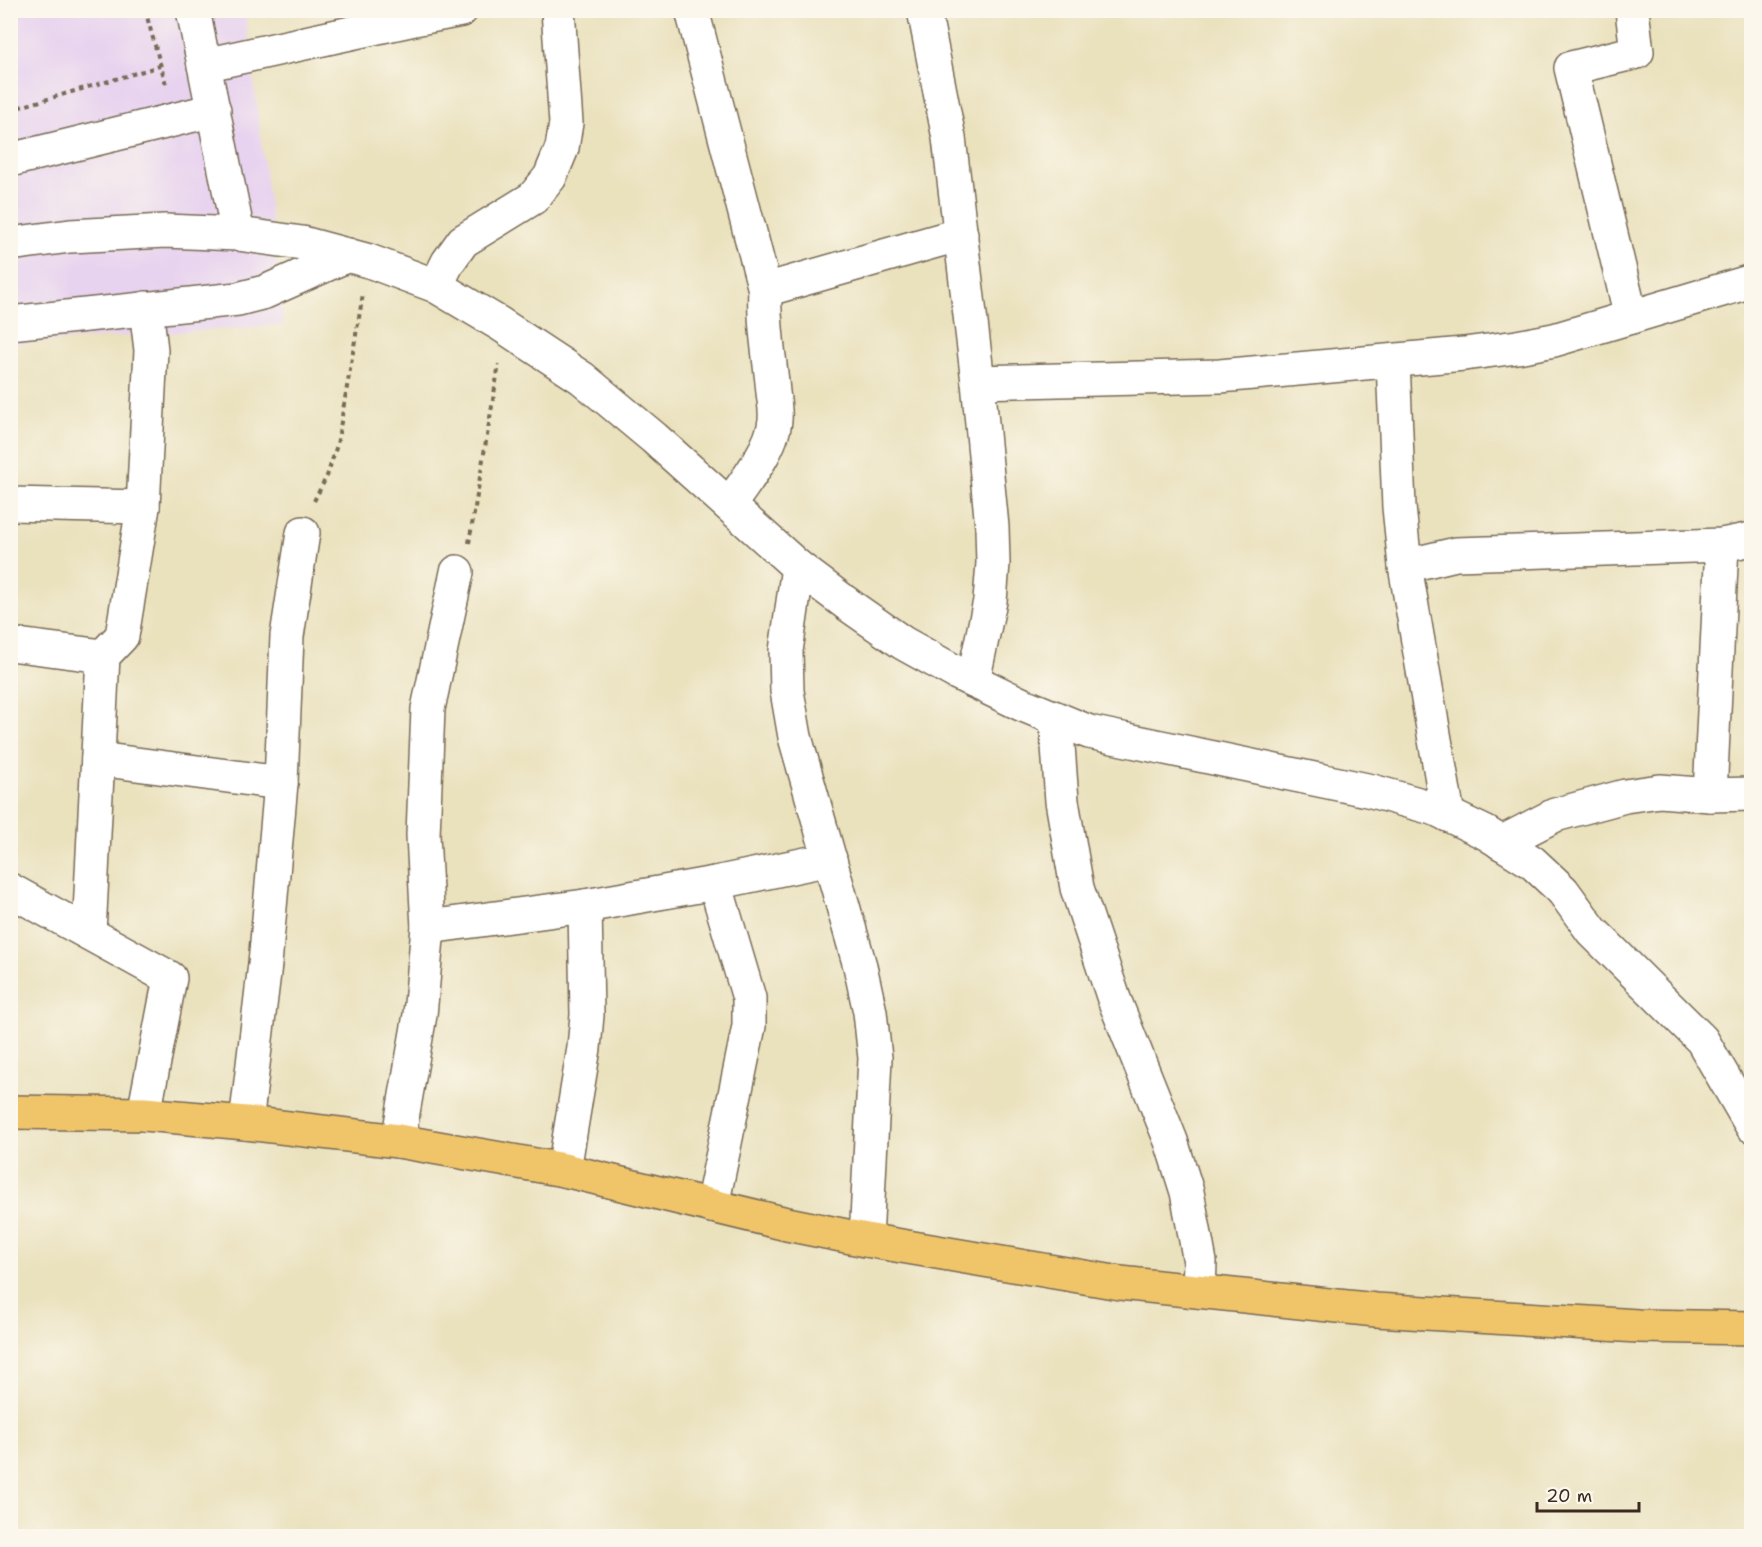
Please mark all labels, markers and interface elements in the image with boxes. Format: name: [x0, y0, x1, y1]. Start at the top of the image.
scale bar: [1537, 1475, 1639, 1513]
text: 20 m: [1546, 1484, 1592, 1508]

